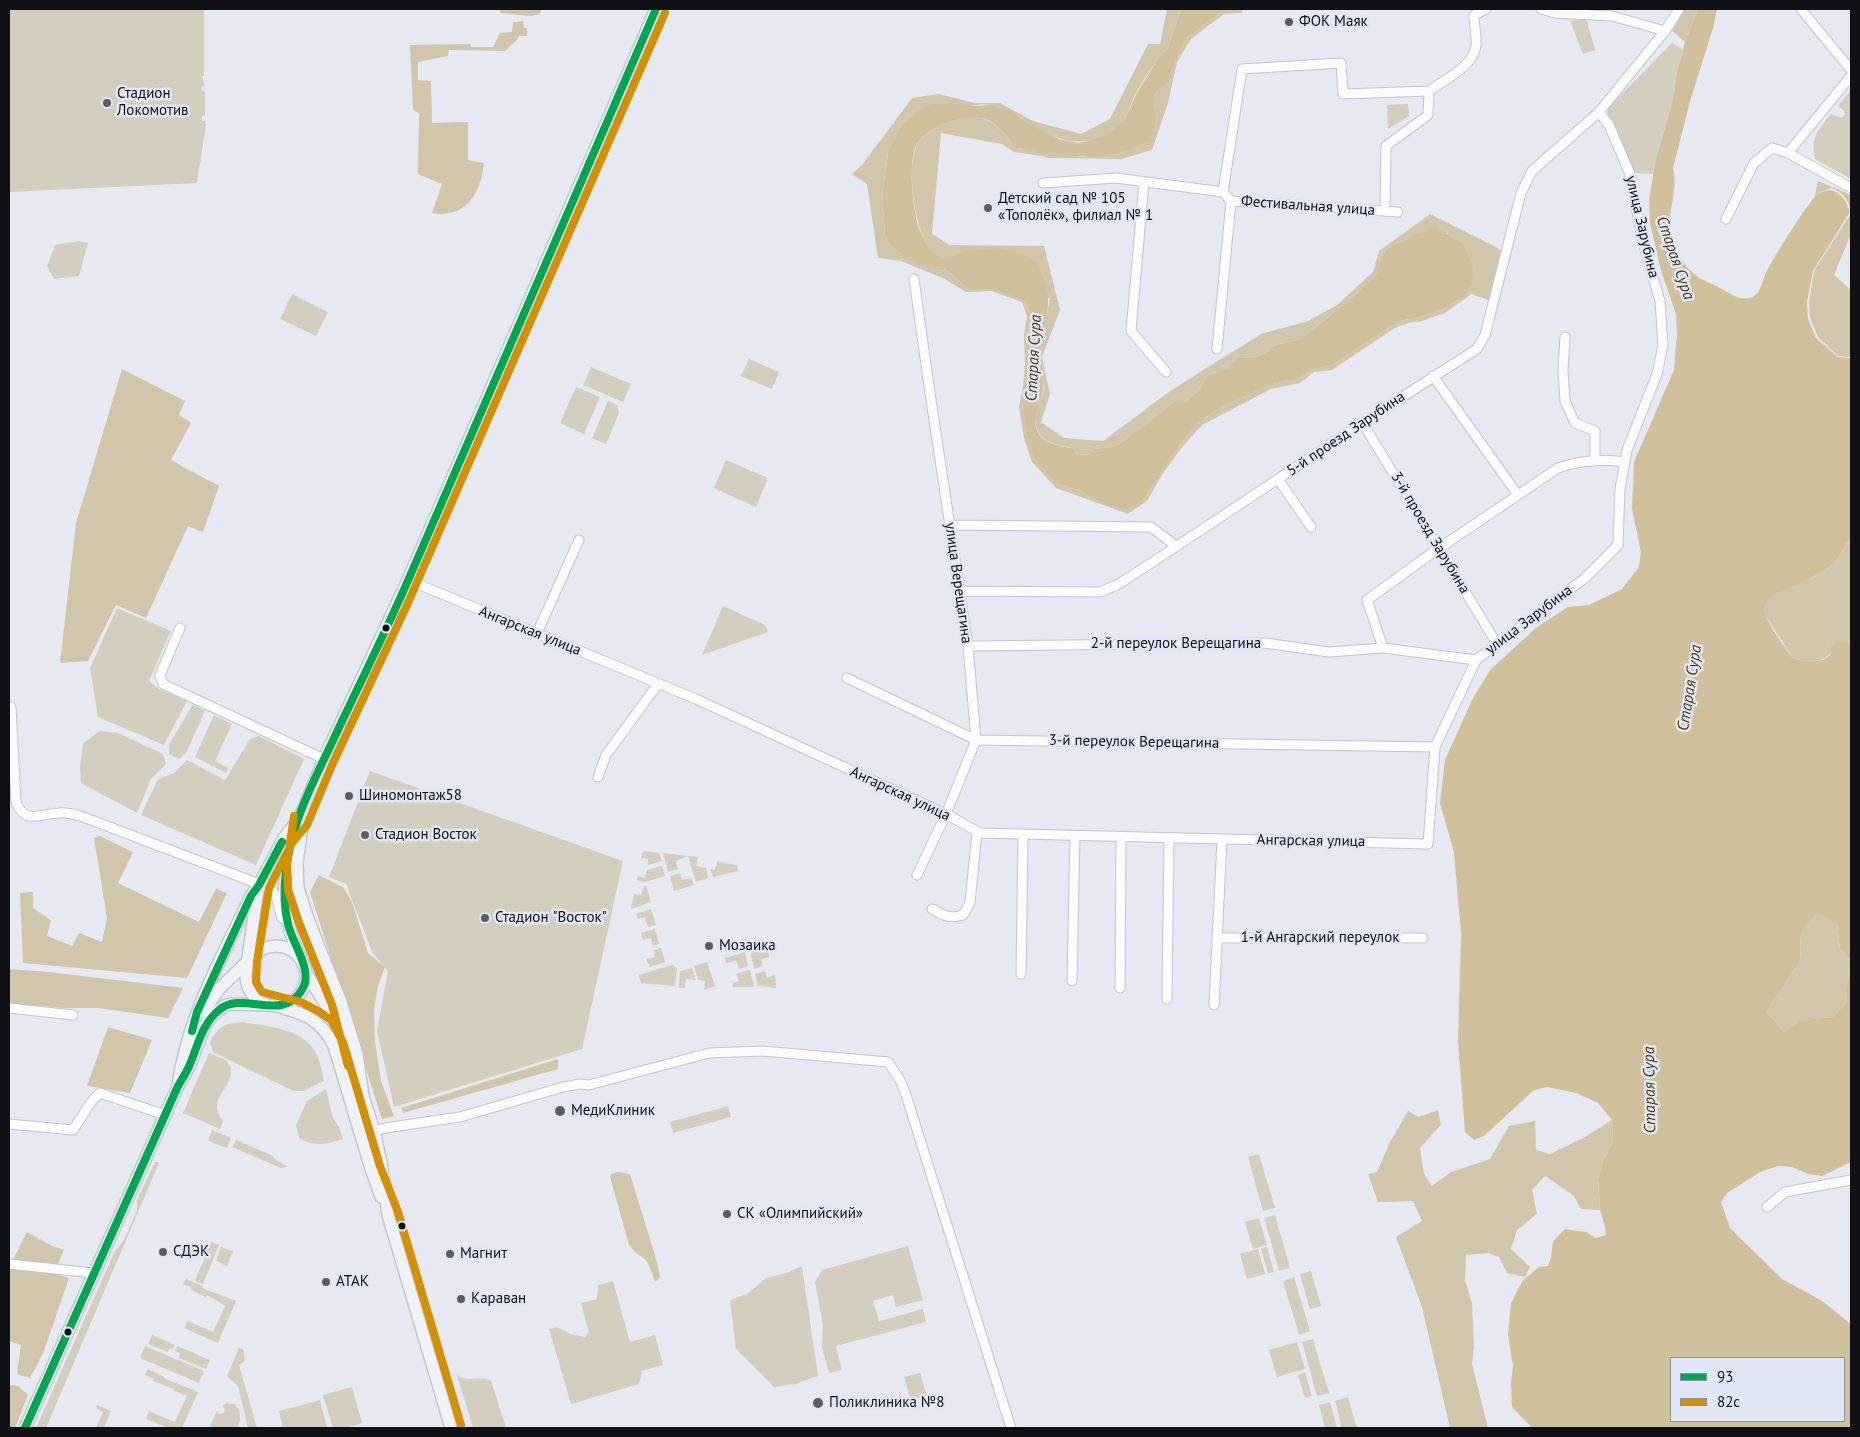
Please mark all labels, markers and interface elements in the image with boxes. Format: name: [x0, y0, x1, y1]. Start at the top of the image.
place label: ФОК Маяк: [1299, 13, 1368, 31]
marker: ФОК Маяк: [1283, 16, 1295, 28]
place label: Стадион Локомотив: [117, 85, 189, 120]
marker: Стадион Локомотив: [101, 97, 113, 109]
street label: улица Зарубина: [1621, 174, 1663, 280]
place label: Детский сад № 105 «Тополёк», филиал № 1: [998, 190, 1153, 225]
street label: Фестивальная улица: [1240, 192, 1376, 220]
marker: Детский сад № 105 «Тополёк», филиал № 1: [982, 202, 994, 214]
water label: Старая Сура: [1652, 214, 1698, 302]
water label: Старая Сура: [1022, 314, 1046, 402]
street label: 5-й проезд Зарубина: [1284, 388, 1408, 480]
street label: 3-й проезд Зарубина: [1387, 469, 1473, 597]
street label: улица Верещагина: [941, 521, 975, 645]
street label: улица Зарубина: [1482, 581, 1576, 659]
street label: Ангарская улица: [476, 602, 584, 660]
unlabelled marker: [381, 623, 391, 633]
street label: 2-й переулок Верещагина: [1091, 635, 1261, 653]
water label: Старая Сура: [1674, 644, 1706, 732]
street label: 3-й переулок Верещагина: [1049, 732, 1219, 752]
street label: Ангарская улица: [847, 763, 953, 825]
place label: Шиномонтаж58: [359, 787, 462, 805]
marker: Шиномонтаж58: [343, 790, 355, 802]
place label: Стадион Восток: [375, 826, 477, 844]
marker: Стадион Восток: [359, 829, 371, 841]
street label: Ангарская улица: [1257, 831, 1365, 851]
place label: Стадион "Восток": [495, 909, 607, 927]
marker: Стадион "Восток": [479, 912, 491, 924]
street label: 1-й Ангарский переулок: [1241, 929, 1399, 947]
place label: Мозаика: [719, 937, 776, 955]
marker: Мозаика: [703, 940, 715, 952]
water label: Старая Сура: [1640, 1046, 1660, 1134]
place label: МедиКлиник: [571, 1102, 655, 1120]
marker: МедиКлиник: [553, 1104, 567, 1118]
place label: СК «Олимпийский»: [737, 1205, 863, 1223]
marker: СК «Олимпийский»: [721, 1208, 733, 1220]
unlabelled marker: [397, 1221, 407, 1231]
place label: СДЭК: [173, 1243, 209, 1261]
place label: Магнит: [460, 1245, 507, 1263]
marker: СДЭК: [157, 1246, 169, 1258]
marker: Магнит: [444, 1248, 456, 1260]
place label: АТАК: [336, 1273, 369, 1291]
marker: АТАК: [320, 1276, 332, 1288]
place label: Караван: [471, 1290, 526, 1308]
marker: Караван: [455, 1293, 467, 1305]
unlabelled marker: [63, 1327, 73, 1337]
legend: [1670, 1357, 1845, 1422]
text: 93: [1717, 1367, 1733, 1386]
text: 82с: [1717, 1392, 1740, 1411]
place label: Поликлиника №8: [829, 1394, 944, 1412]
marker: Поликлиника №8: [811, 1396, 825, 1410]

